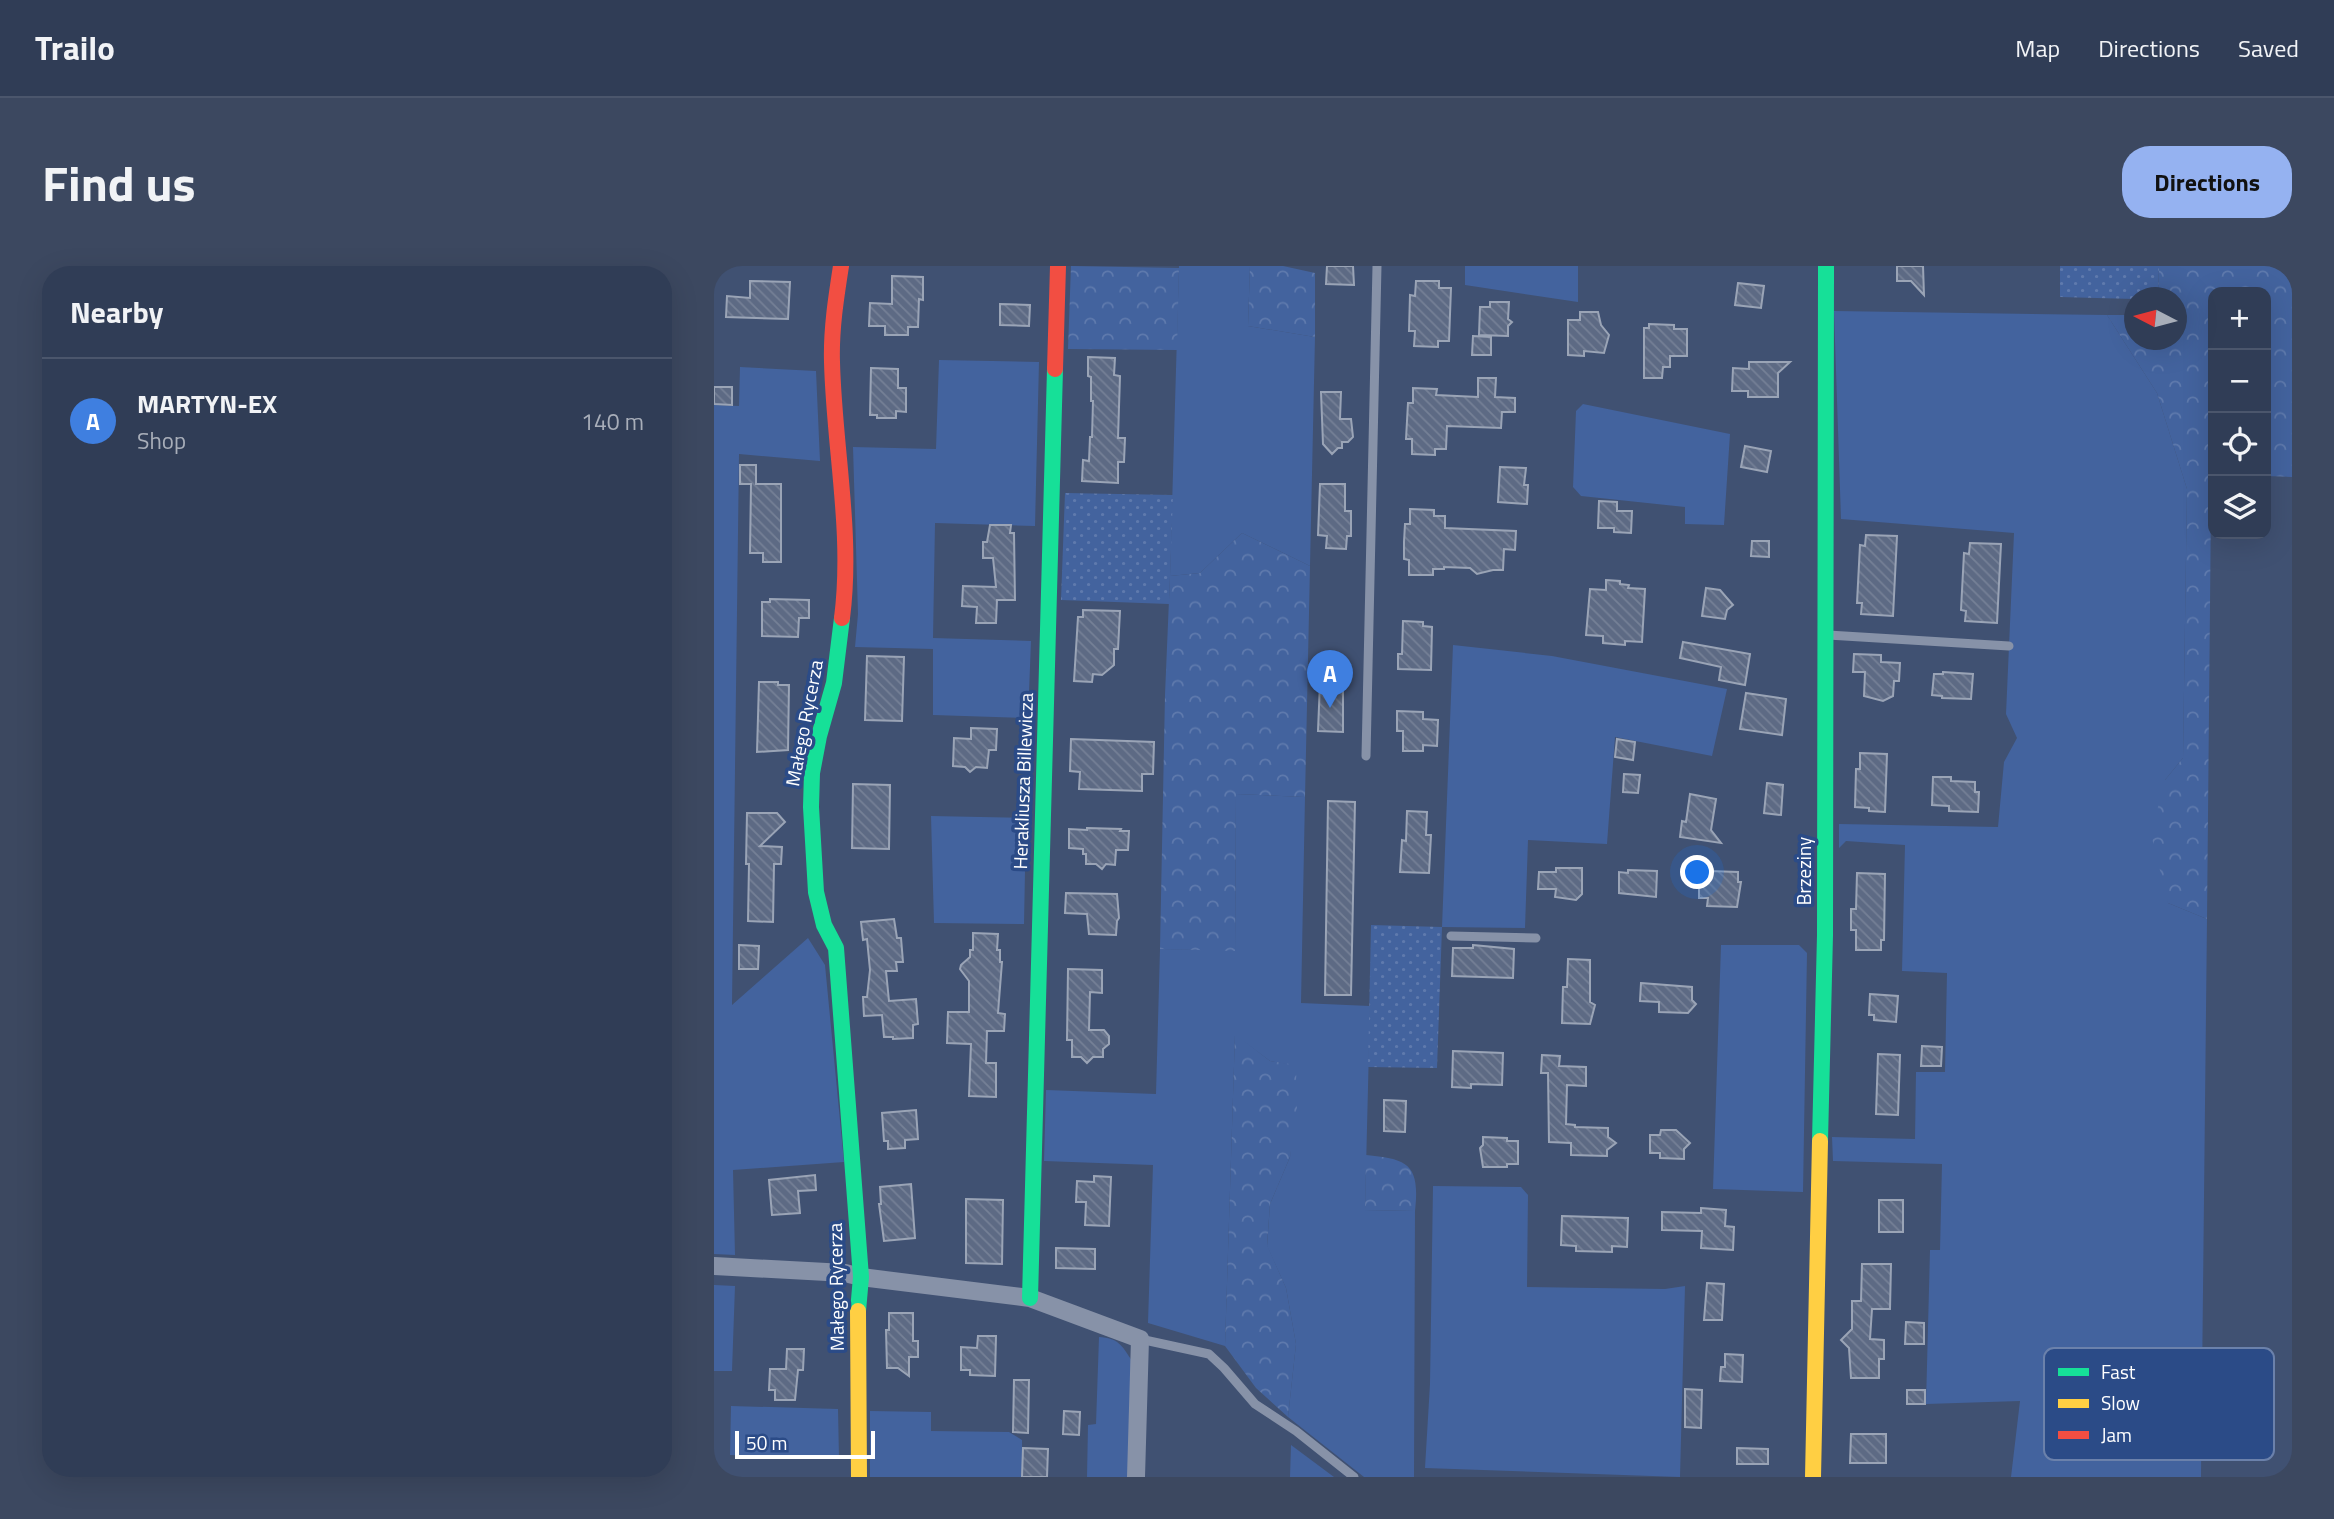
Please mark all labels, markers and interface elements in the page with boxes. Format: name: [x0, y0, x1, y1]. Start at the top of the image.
text: Trailo: [35, 23, 115, 73]
text: Map: [2015, 30, 2060, 66]
text: Directions: [2098, 30, 2200, 66]
text: Saved: [2238, 30, 2299, 66]
text: Find us: [42, 145, 196, 220]
button: Directions: [2122, 146, 2292, 218]
north arrow: [2124, 287, 2187, 350]
map controls: [2208, 287, 2271, 539]
button: +: [2208, 287, 2271, 350]
text: Nearby: [70, 289, 163, 335]
button: −: [2208, 350, 2271, 413]
text: MARTYN-EX: [137, 384, 277, 423]
text: A: [86, 404, 100, 439]
text: 140 m: [581, 404, 644, 439]
button: locate: [2208, 413, 2271, 476]
text: Shop: [137, 423, 186, 458]
button: layers: [2208, 476, 2271, 539]
pin: A: [1307, 650, 1353, 708]
street label: Małego Rycerza: [777, 657, 830, 789]
street label: Herakliusza Billewicza: [1005, 692, 1040, 870]
street label: Brzeziny: [1789, 837, 1818, 905]
your location: [1680, 855, 1714, 889]
street label: Małego Rycerza: [820, 1222, 851, 1351]
legend: [2044, 1348, 2274, 1460]
text: Fast: [2101, 1357, 2136, 1386]
text: Slow: [2101, 1388, 2140, 1417]
text: Jam: [2101, 1420, 2132, 1449]
scale bar: [735, 1428, 875, 1460]
text: 50 m: [746, 1428, 787, 1457]

